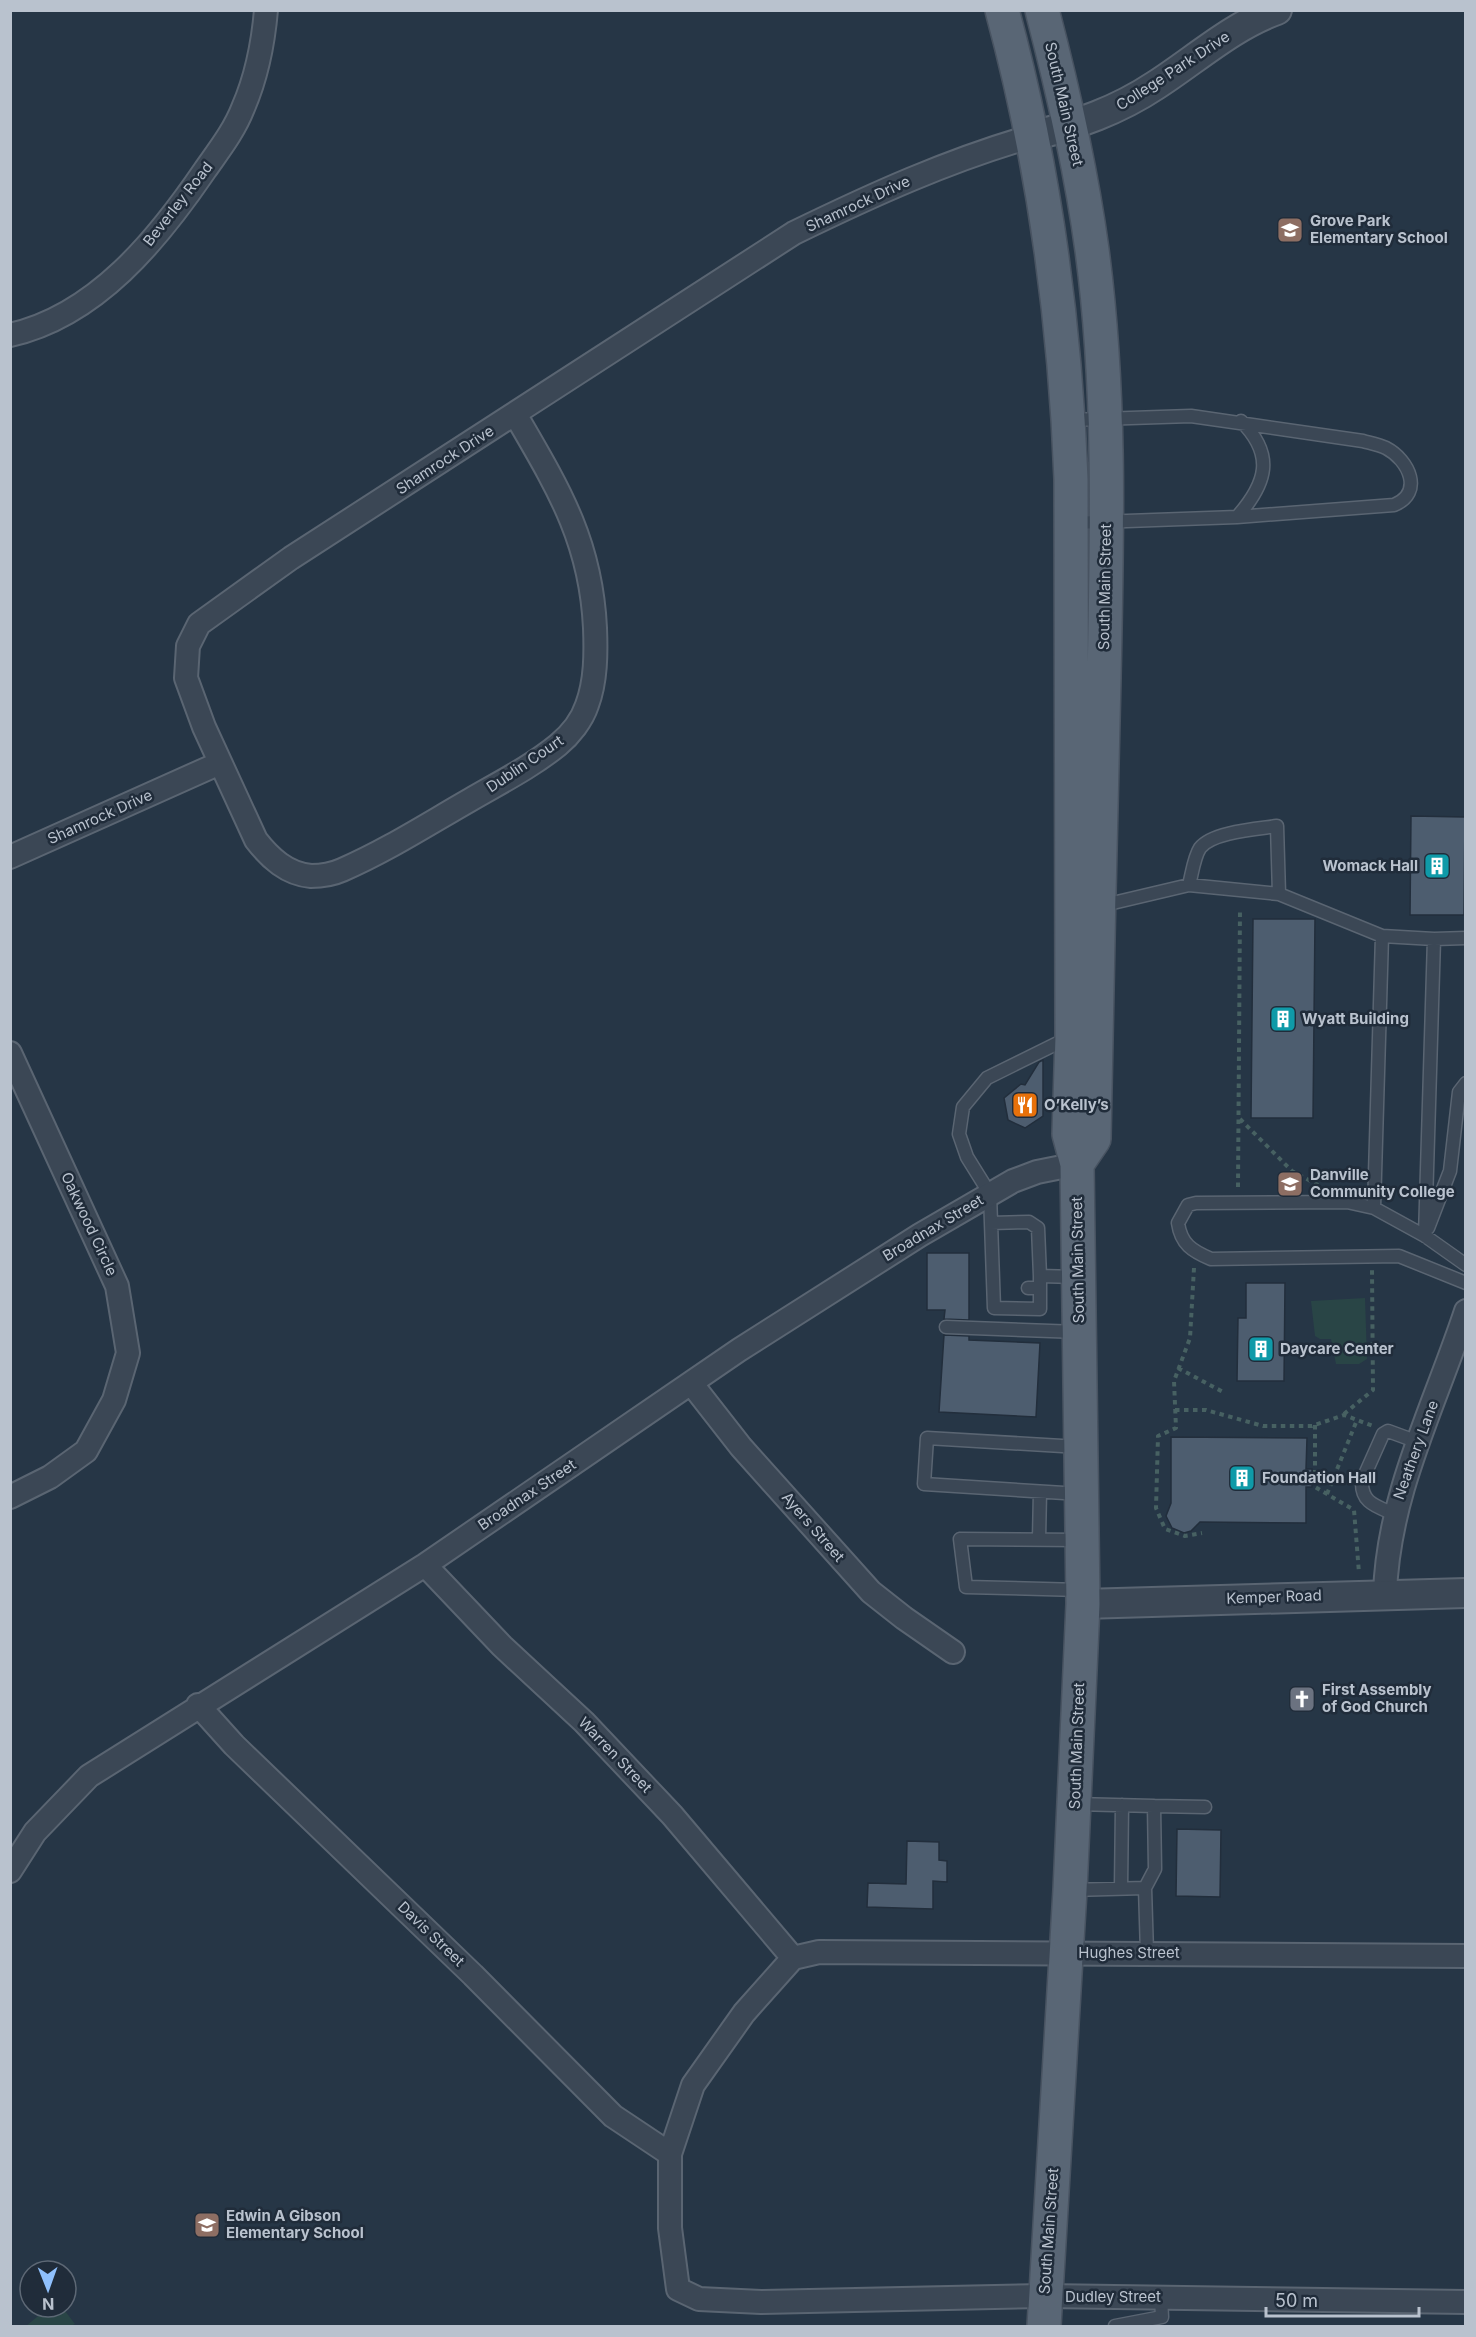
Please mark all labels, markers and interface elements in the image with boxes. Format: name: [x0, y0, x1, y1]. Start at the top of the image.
street label: College Park Drive: [1112, 27, 1233, 114]
street label: South Main Street: [1041, 40, 1088, 168]
street label: Beverley Road: [139, 158, 216, 250]
street label: Shamrock Drive: [803, 171, 913, 236]
place label: Grove Park Elementary School: [1310, 211, 1448, 247]
school or university icon: Grove Park Elementary School: [1275, 215, 1305, 245]
street label: Shamrock Drive: [392, 421, 497, 498]
street label: South Main Street: [1094, 523, 1115, 650]
street label: Dublin Court: [483, 731, 567, 796]
street label: Shamrock Drive: [44, 785, 155, 848]
building icon: Womack Hall: [1422, 851, 1452, 881]
place label: Womack Hall: [1322, 856, 1418, 875]
building icon: Wyatt Building: [1268, 1004, 1298, 1034]
place label: Wyatt Building: [1302, 1009, 1409, 1028]
restaurant icon: O’Kelly’s: [1010, 1090, 1040, 1120]
place label: O’Kelly’s: [1044, 1095, 1109, 1114]
place label: Danville Community College: [1310, 1165, 1455, 1201]
street label: Oakwood Circle: [57, 1169, 122, 1279]
school or university icon: Danville Community College: [1275, 1169, 1305, 1199]
street label: Broadnax Street: [879, 1190, 987, 1265]
street label: South Main Street: [1067, 1197, 1088, 1323]
building icon: Daycare Center: [1246, 1334, 1276, 1364]
place label: Daycare Center: [1280, 1339, 1394, 1358]
street label: Neathery Lane: [1389, 1398, 1442, 1502]
street label: Broadnax Street: [474, 1455, 579, 1534]
building icon: Foundation Hall: [1227, 1463, 1257, 1493]
place label: Foundation Hall: [1262, 1468, 1376, 1487]
street label: Ayers Street: [778, 1488, 849, 1566]
street label: Kemper Road: [1226, 1585, 1322, 1608]
place label: First Assembly of God Church: [1322, 1680, 1432, 1716]
street label: South Main Street: [1065, 1682, 1088, 1810]
church icon: First Assembly of God Church: [1287, 1684, 1317, 1714]
street label: Warren Street: [575, 1713, 656, 1797]
street label: Davis Street: [394, 1897, 469, 1970]
street label: Hughes Street: [1078, 1943, 1180, 1962]
street label: South Main Street: [1035, 2167, 1062, 2295]
place label: Edwin A Gibson Elementary School: [226, 2206, 364, 2242]
school or university icon: Edwin A Gibson Elementary School: [192, 2210, 222, 2240]
north arrow: [18, 2259, 78, 2319]
scale bar: [1266, 2280, 1419, 2318]
street label: Dudley Street: [1065, 2287, 1161, 2306]
text: 50 m: [1275, 2290, 1318, 2311]
text: N: [42, 2294, 55, 2314]

